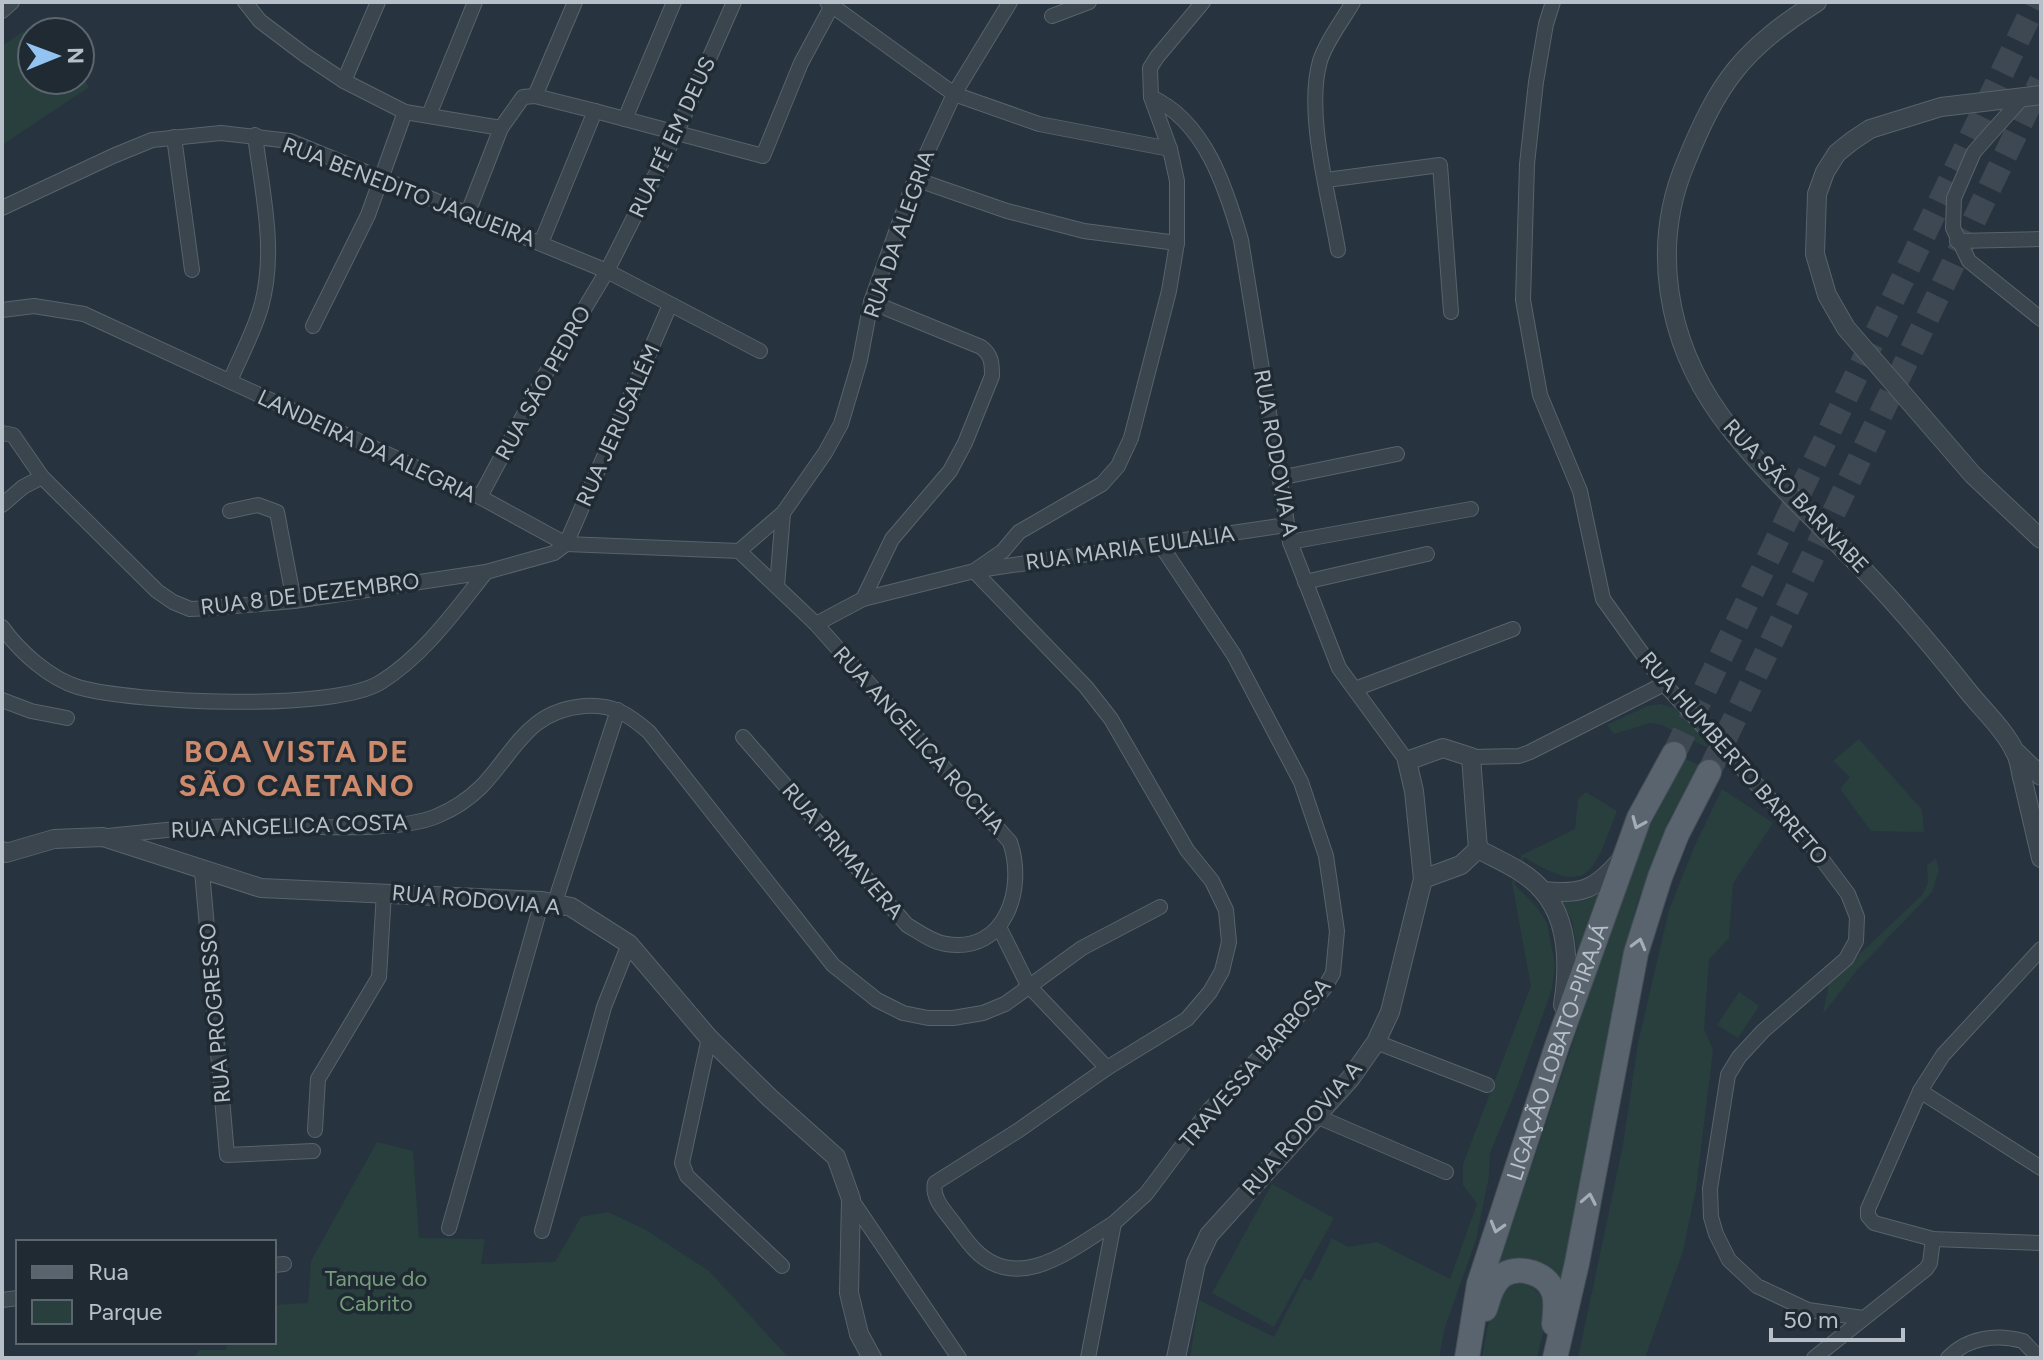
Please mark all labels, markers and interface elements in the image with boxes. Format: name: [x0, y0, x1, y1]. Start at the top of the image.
north arrow: [16, 16, 96, 96]
text: N: [62, 47, 89, 64]
street label: RUA FÉ EM DEUS: [623, 52, 721, 222]
street label: RUA BENEDITO JAQUEIRA: [279, 131, 539, 253]
street label: RUA DA ALEGRIA: [858, 146, 940, 322]
street label: RUA SÃO PEDRO: [489, 301, 597, 465]
street label: RUA JERUSALÉM: [570, 340, 666, 510]
street label: RUA RODOVIA A: [1248, 367, 1304, 539]
street label: LANDEIRA DA ALEGRIA: [254, 384, 481, 509]
street label: RUA SÃO BARNABE: [1718, 413, 1874, 579]
street label: RUA MARIA EULALIA: [1024, 520, 1236, 576]
street label: RUA 8 DE DEZEMBRO: [199, 567, 421, 621]
street label: RUA ANGELICA ROCHA: [828, 641, 1010, 839]
street label: RUA HUMBERTO BARRETO: [1634, 646, 1834, 870]
district label: BOA VISTA DE SÃO CAETANO: [178, 733, 416, 804]
street label: RUA PRIMAVERA: [777, 777, 910, 925]
street label: RUA ANGELICA COSTA: [170, 808, 408, 844]
one-way arrow: [1631, 814, 1647, 829]
street label: RUA RODOVIA A: [391, 879, 561, 921]
street label: LIGAÇÃO LOBATO-PIRAJÁ: [1500, 919, 1614, 1184]
street label: RUA PROGRESSO: [194, 922, 236, 1104]
one-way arrow: [1630, 938, 1646, 952]
street label: TRAVESSA BARBOSA: [1174, 972, 1336, 1154]
street label: RUA RODOVIA A: [1236, 1055, 1368, 1201]
one-way arrow: [1579, 1193, 1596, 1206]
one-way arrow: [1490, 1219, 1506, 1233]
legend: [16, 1240, 276, 1344]
text: Rua: [88, 1257, 129, 1286]
park label: Tanque do Cabrito: [325, 1265, 427, 1317]
scale bar: [1771, 1292, 1903, 1342]
text: Parque: [88, 1297, 162, 1326]
text: 50 m: [1783, 1305, 1839, 1334]

